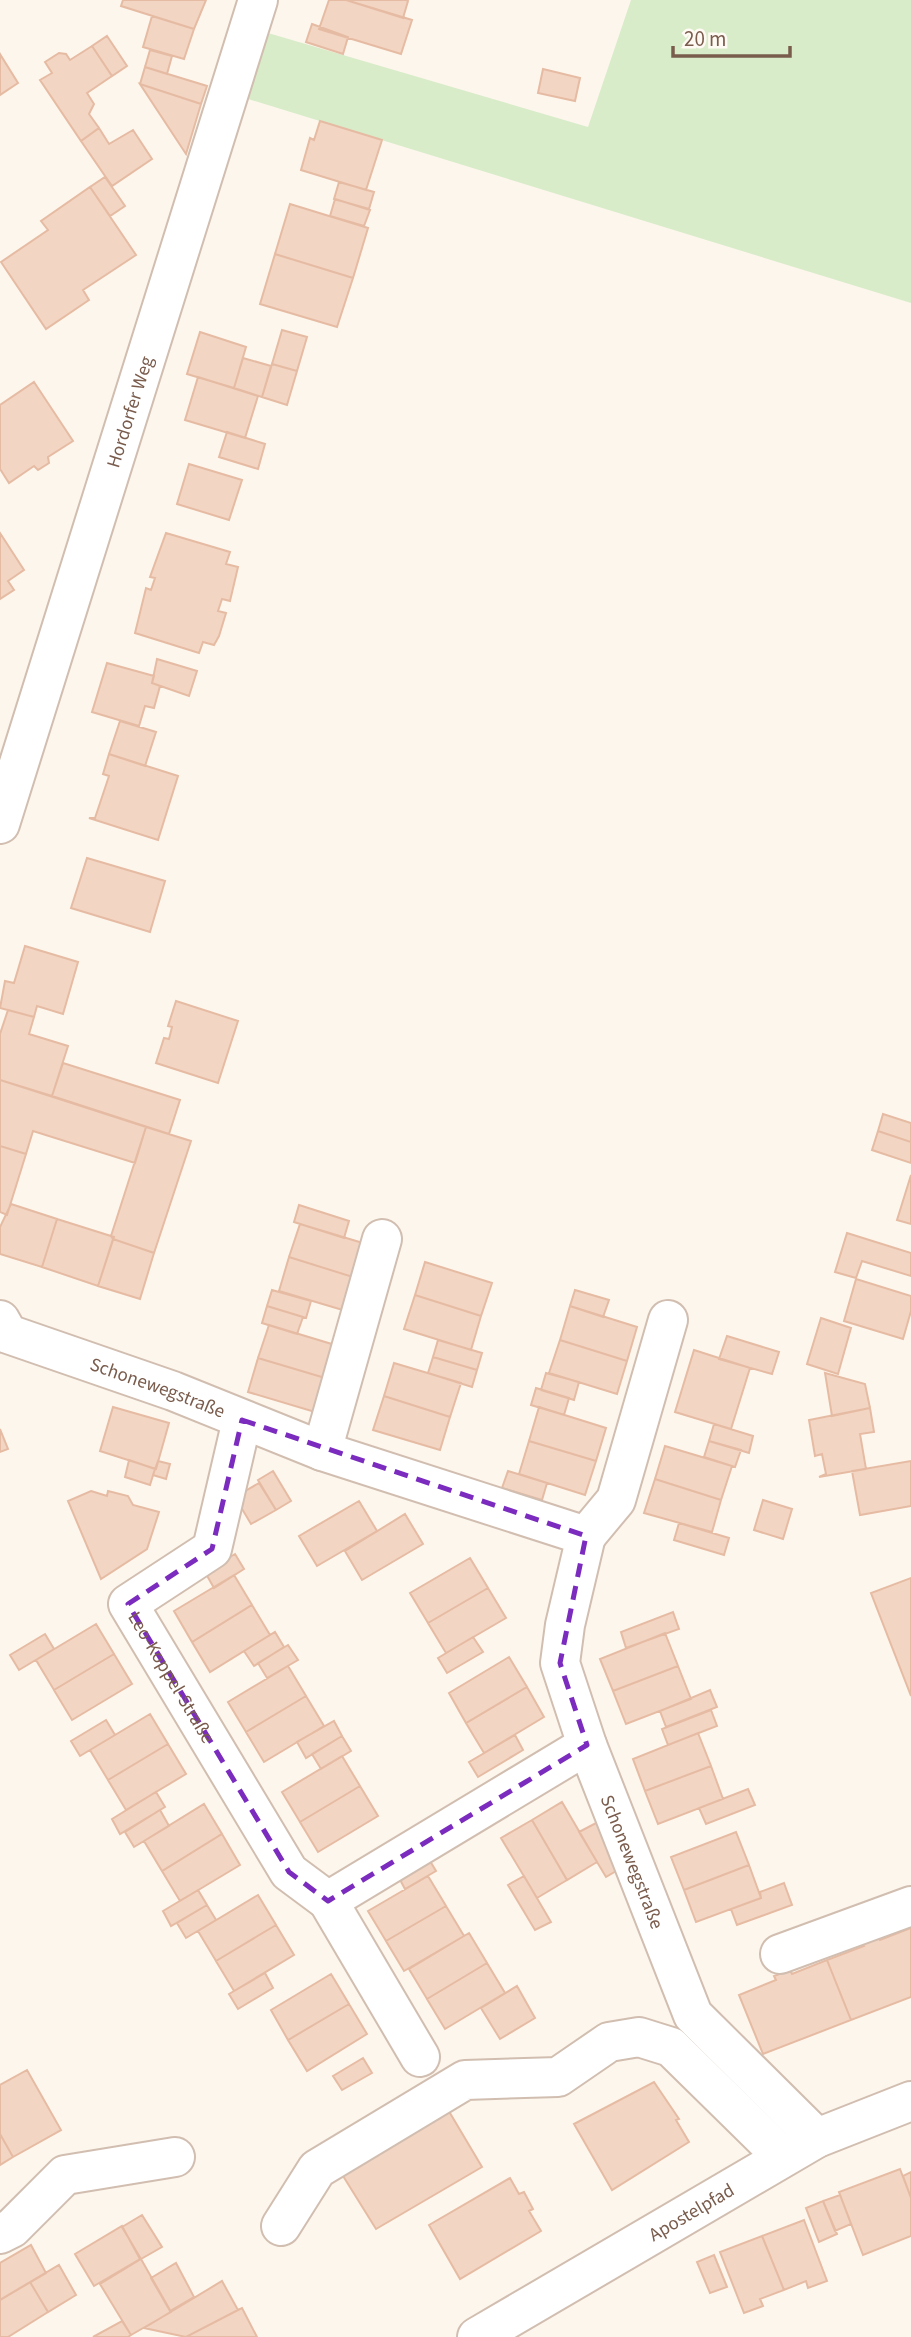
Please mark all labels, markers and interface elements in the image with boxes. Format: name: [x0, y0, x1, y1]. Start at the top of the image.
scale bar: [673, 14, 790, 58]
text: 20 m: [684, 24, 726, 54]
street label: Hordorfer Weg: [100, 353, 161, 471]
street label: Schonewegstraße: [86, 1351, 229, 1426]
street label: Leo-Koppel-Straße: [121, 1607, 221, 1749]
street label: Schonewegstraße: [593, 1791, 670, 1933]
street label: Apostelpfad: [644, 2177, 740, 2249]

